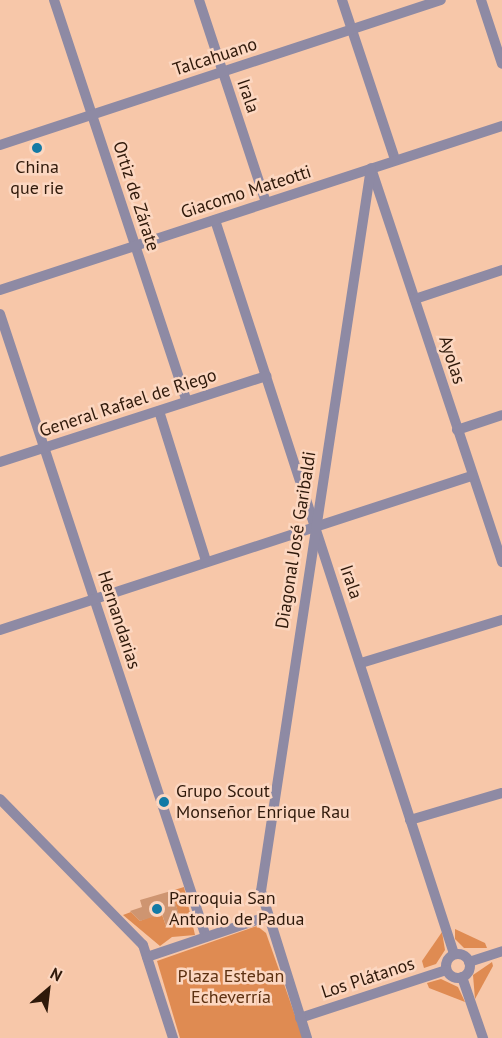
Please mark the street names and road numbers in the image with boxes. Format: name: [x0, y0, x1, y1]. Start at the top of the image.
street label: Talcahuano: [170, 33, 260, 81]
street label: Irala: [232, 76, 264, 116]
street label: Ortiz de Zárate: [108, 138, 164, 254]
street label: Giacomo Mateotti: [178, 161, 314, 223]
street label: Ayolas: [434, 333, 470, 387]
street label: General Rafael de Riego: [37, 364, 219, 442]
street label: Diagonal José Garibaldi: [271, 450, 321, 630]
street label: Irala: [335, 562, 367, 602]
street label: Hernandarias: [93, 568, 145, 672]
street label: Los Plátanos: [319, 953, 417, 1003]

